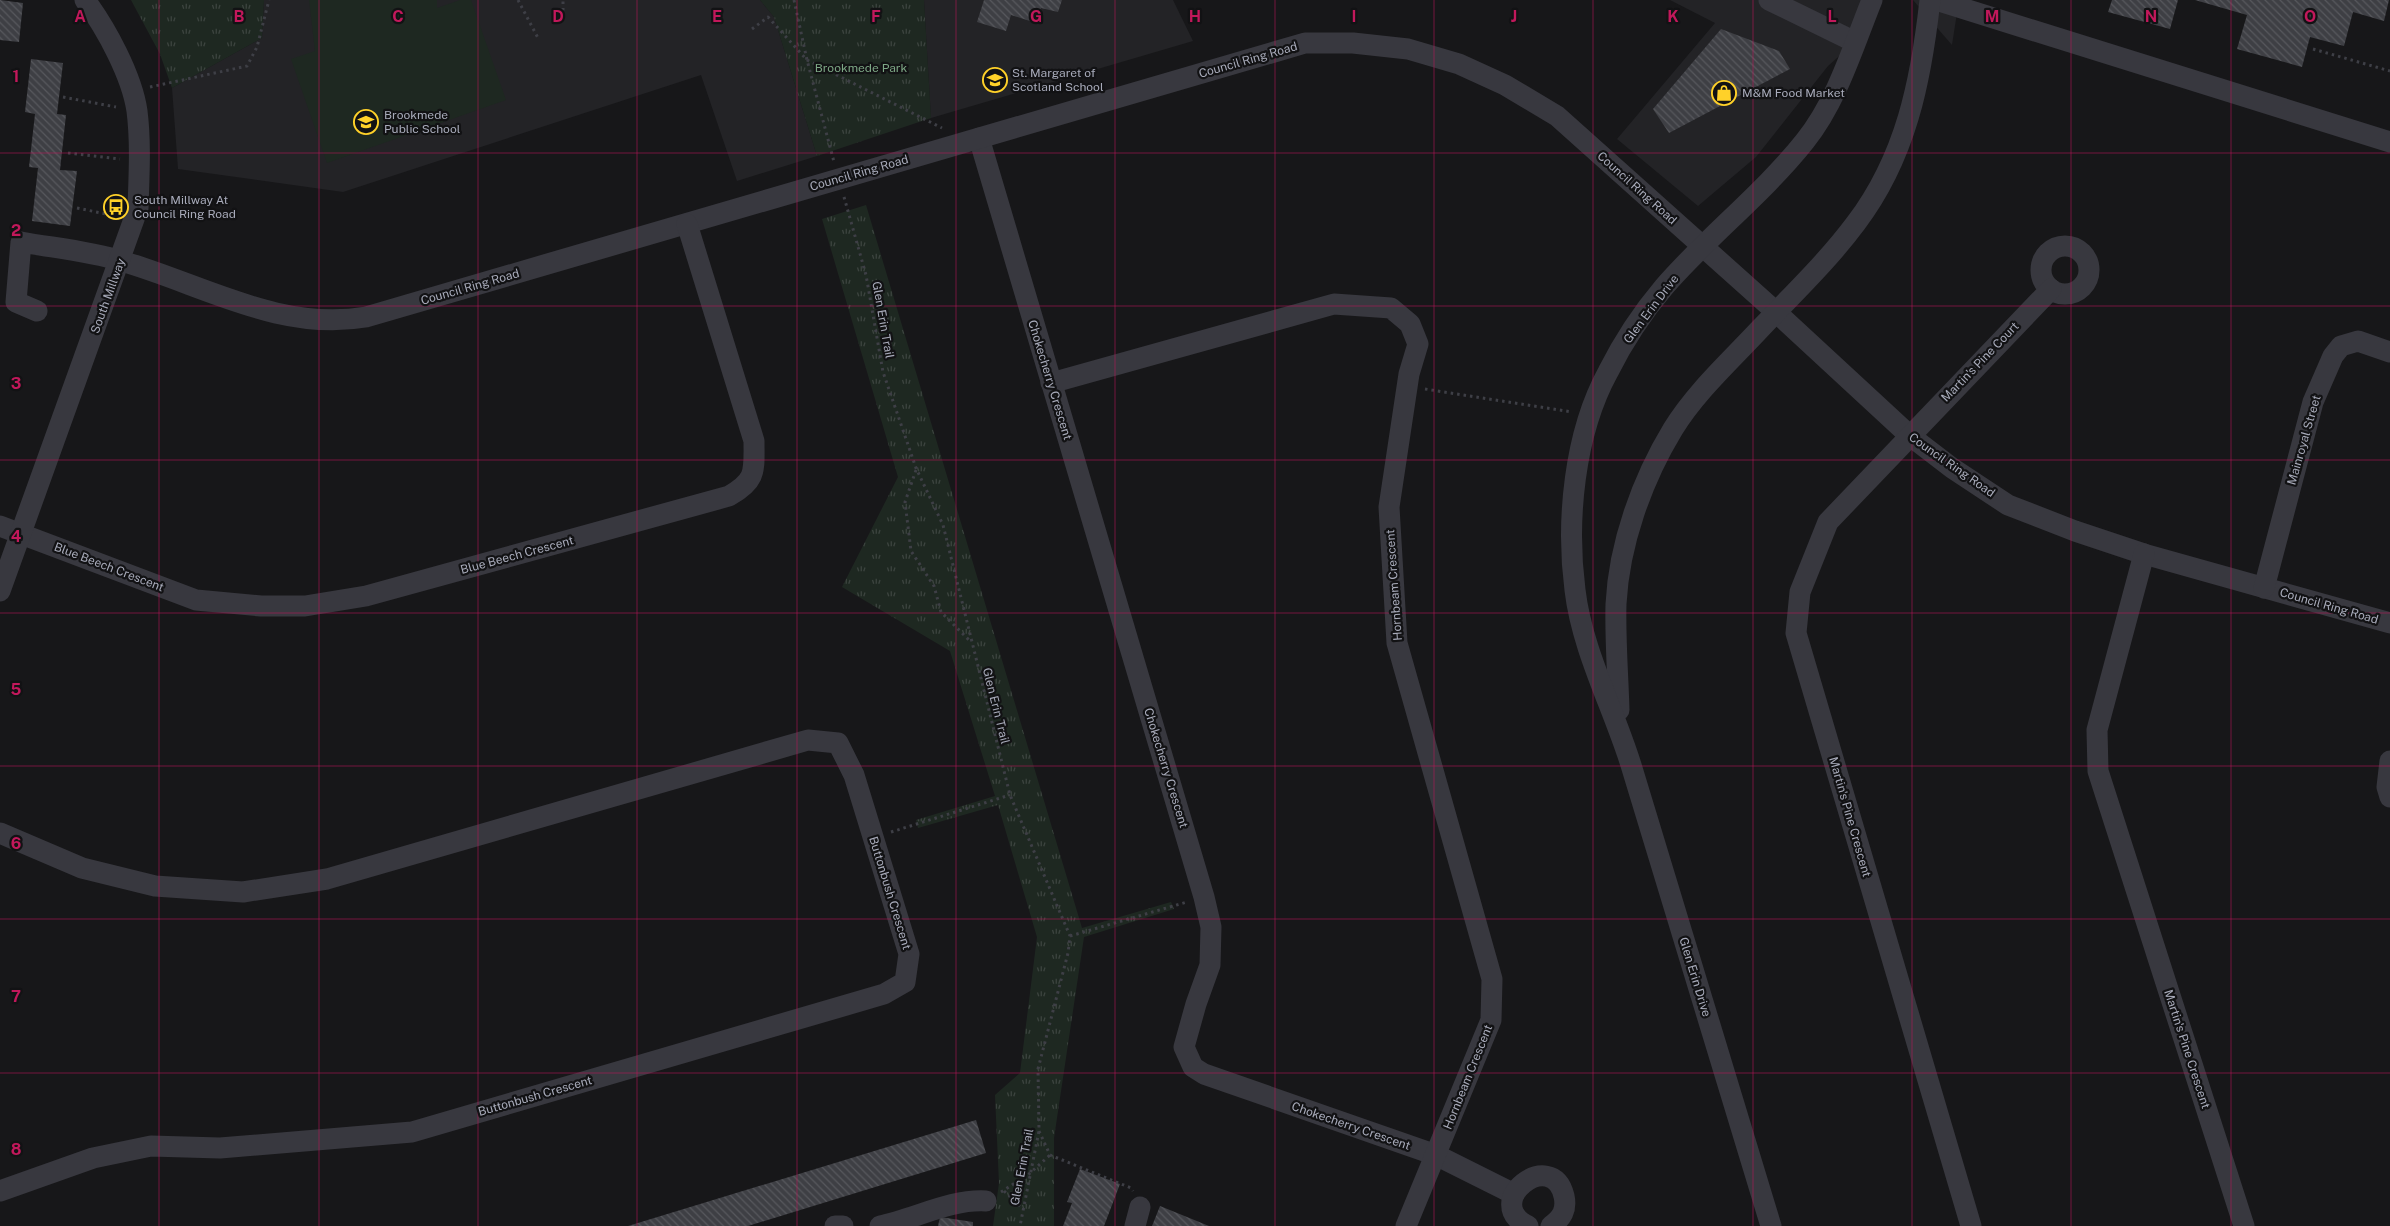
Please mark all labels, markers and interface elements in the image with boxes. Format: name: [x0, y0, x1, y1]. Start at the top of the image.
text: A: [74, 7, 86, 26]
text: B: [234, 7, 245, 26]
text: C: [392, 7, 404, 26]
text: D: [552, 7, 564, 26]
text: E: [712, 7, 722, 26]
text: F: [871, 7, 881, 26]
text: G: [1030, 7, 1042, 26]
text: H: [1189, 7, 1201, 26]
text: I: [1352, 7, 1356, 26]
text: J: [1511, 7, 1517, 26]
text: K: [1667, 7, 1679, 26]
text: L: [1827, 7, 1837, 26]
text: M: [1985, 7, 1999, 26]
text: N: [2145, 7, 2157, 26]
text: O: [2304, 7, 2316, 26]
street label: Council Ring Road: [1197, 39, 1299, 81]
park label: Brookmede Park: [815, 61, 908, 75]
place label: St. Margaret of Scotland School: [1012, 66, 1104, 94]
text: 1: [13, 67, 19, 86]
school or university icon: St. Margaret of Scotland School: [982, 67, 1008, 93]
shop icon: M&M Food Market: [1711, 80, 1737, 106]
place label: M&M Food Market: [1742, 86, 1845, 100]
place label: Brookmede Public School: [384, 108, 461, 136]
school or university icon: Brookmede Public School: [353, 109, 379, 135]
street label: Council Ring Road: [1594, 149, 1680, 227]
street label: Council Ring Road: [808, 152, 910, 194]
place label: South Millway At Council Ring Road: [134, 193, 236, 221]
bus stop icon: South Millway At Council Ring Road: [103, 194, 129, 220]
text: 2: [11, 221, 21, 240]
street label: South Millway: [88, 256, 128, 335]
street label: Council Ring Road: [419, 266, 521, 308]
street label: Glen Erin Drive: [1621, 272, 1681, 346]
street label: Glen Erin Trail: [869, 280, 897, 360]
street label: Chokecherry Crescent: [1025, 318, 1075, 442]
street label: Martin's Pine Court: [1938, 319, 2022, 405]
text: 3: [11, 374, 21, 393]
street label: Mainroyal Street: [2284, 393, 2324, 487]
street label: Council Ring Road: [1906, 430, 1998, 500]
text: 4: [11, 527, 22, 546]
street label: Hornbeam Crescent: [1383, 529, 1405, 641]
street label: Blue Beech Crescent: [459, 533, 575, 577]
street label: Blue Beech Crescent: [52, 540, 166, 594]
street label: Council Ring Road: [2278, 585, 2380, 627]
street label: Glen Erin Trail: [980, 666, 1012, 746]
text: 5: [11, 680, 22, 699]
street label: Chokecherry Crescent: [1141, 706, 1191, 830]
street label: Martin's Pine Crescent: [1826, 755, 1874, 879]
text: 6: [11, 834, 21, 853]
street label: Buttonbush Crescent: [866, 835, 914, 952]
street label: Glen Erin Drive: [1676, 936, 1714, 1019]
text: 7: [11, 987, 21, 1006]
street label: Martin's Pine Crescent: [2161, 988, 2213, 1111]
street label: Hornbeam Crescent: [1441, 1022, 1496, 1131]
street label: Buttonbush Crescent: [477, 1073, 594, 1119]
street label: Chokecherry Crescent: [1290, 1099, 1412, 1153]
street label: Glen Erin Trail: [1008, 1127, 1036, 1207]
text: 8: [11, 1140, 22, 1159]

